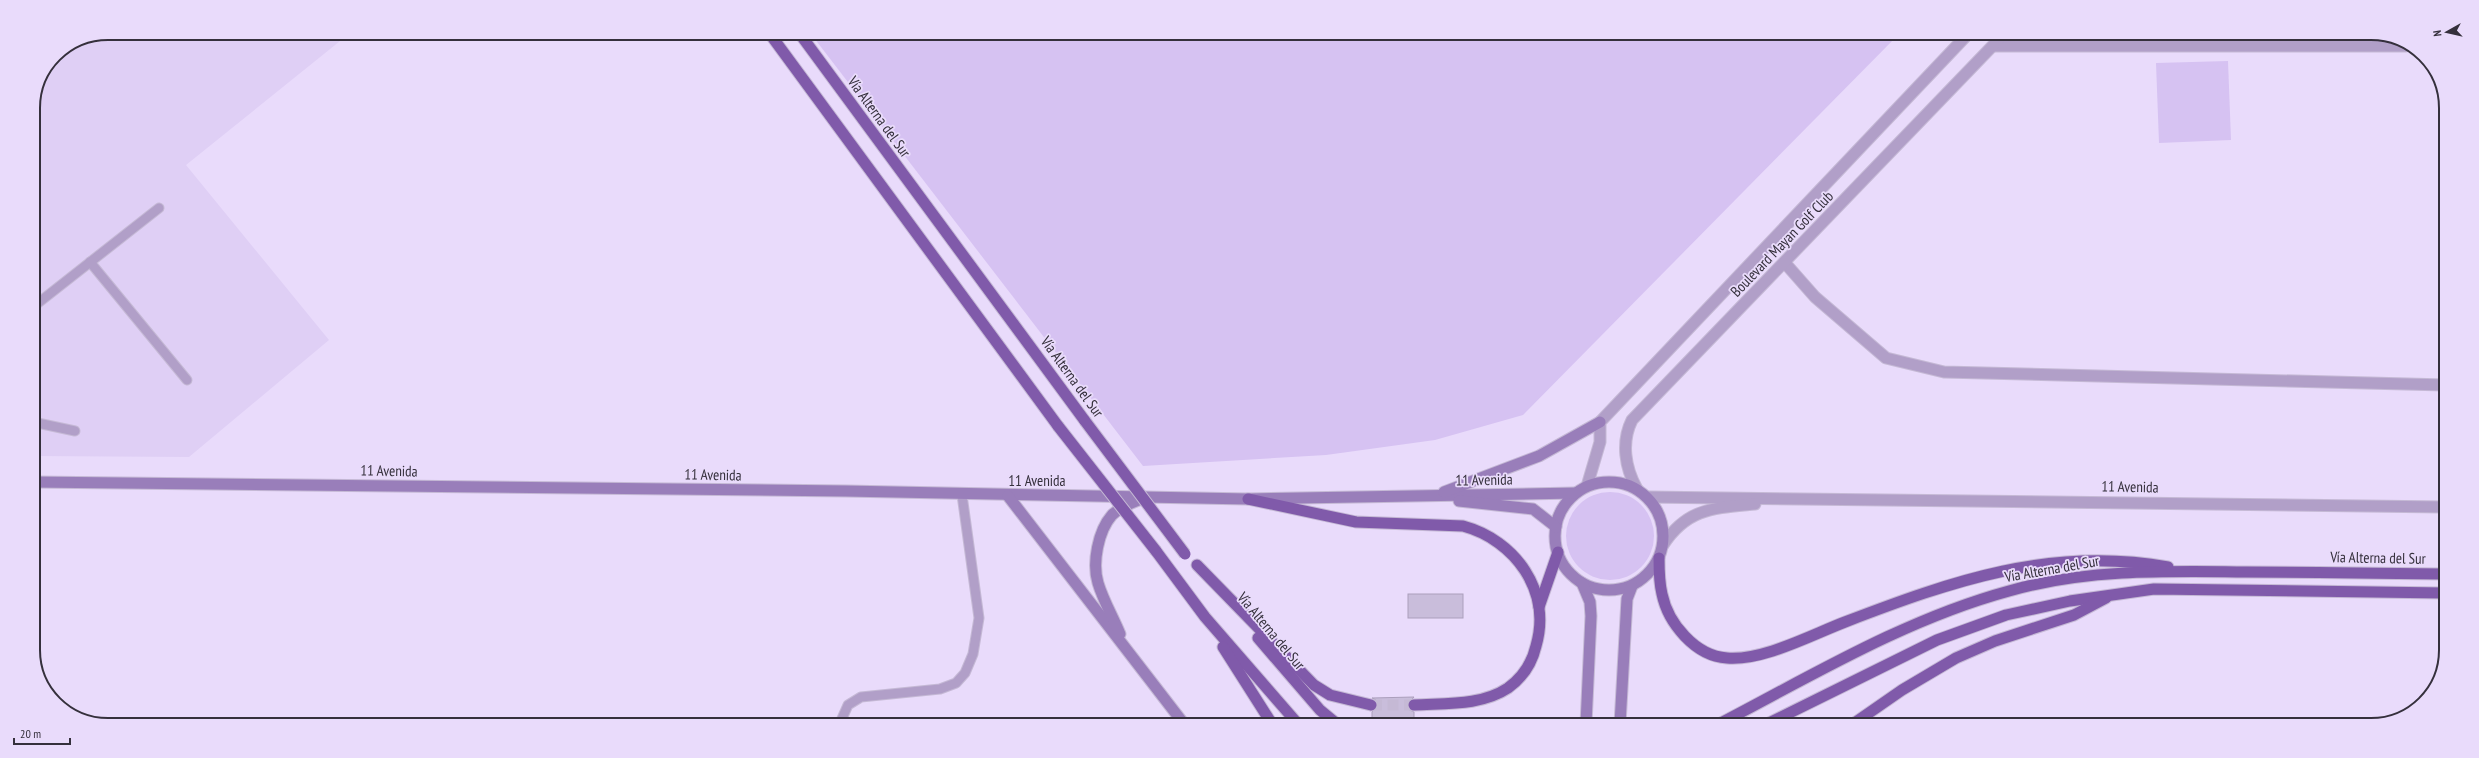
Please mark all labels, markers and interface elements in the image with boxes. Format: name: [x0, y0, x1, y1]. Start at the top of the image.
north arrow: [2427, 12, 2467, 52]
text: N: [2430, 29, 2444, 37]
street label: Vía Alterna del Sur: [843, 72, 916, 162]
street label: Boulevard Mayan Golf Club: [1726, 187, 1837, 301]
street label: Vía Alterna del Sur: [1036, 332, 1109, 422]
street label: 11 Avenida: [360, 461, 418, 480]
street label: 11 Avenida: [684, 465, 742, 484]
street label: 11 Avenida: [1455, 470, 1513, 489]
street label: 11 Avenida: [1008, 471, 1066, 490]
street label: 11 Avenida: [2101, 477, 2159, 496]
street label: Vía Alterna del Sur: [2329, 547, 2427, 568]
street label: Vía Alterna del Sur: [2002, 551, 2101, 586]
street label: Vía Alterna del Sur: [1233, 587, 1310, 674]
scale bar: [14, 720, 70, 746]
text: 20 m: [20, 726, 41, 741]

